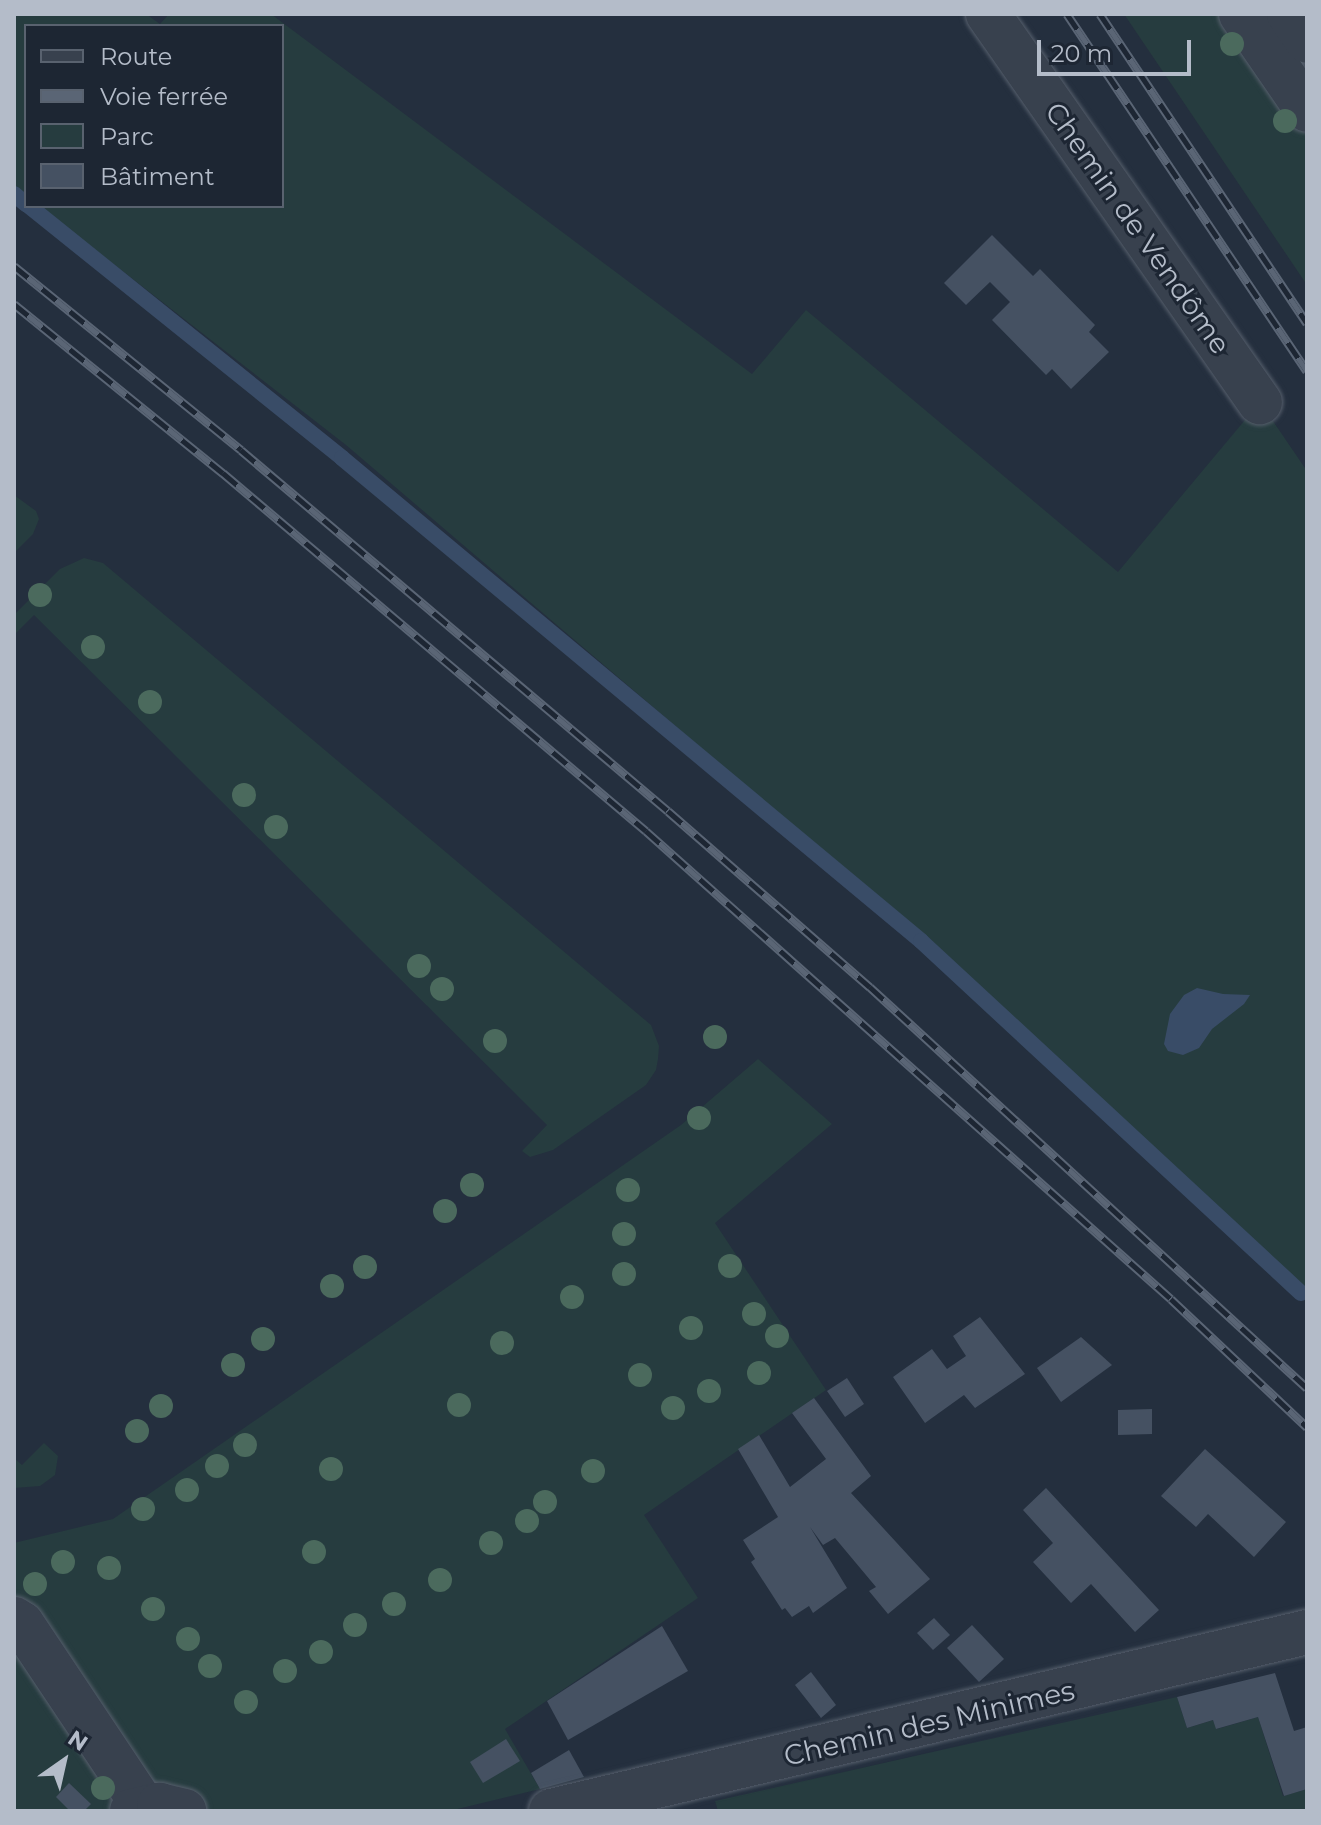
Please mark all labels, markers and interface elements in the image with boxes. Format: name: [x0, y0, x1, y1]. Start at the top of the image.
legend: [24, 24, 284, 208]
scale bar: [1041, 24, 1195, 74]
text: 20 m: [1051, 39, 1112, 68]
text: Route: [100, 42, 172, 71]
text: Voie ferrée: [100, 82, 228, 111]
street label: Chemin de Vendôme: [1038, 96, 1238, 360]
text: Parc: [100, 122, 154, 151]
text: Bâtiment: [100, 162, 214, 191]
street label: Chemin des Minimes: [780, 1673, 1078, 1773]
north arrow: [24, 1721, 104, 1801]
text: N: [63, 1725, 93, 1757]

